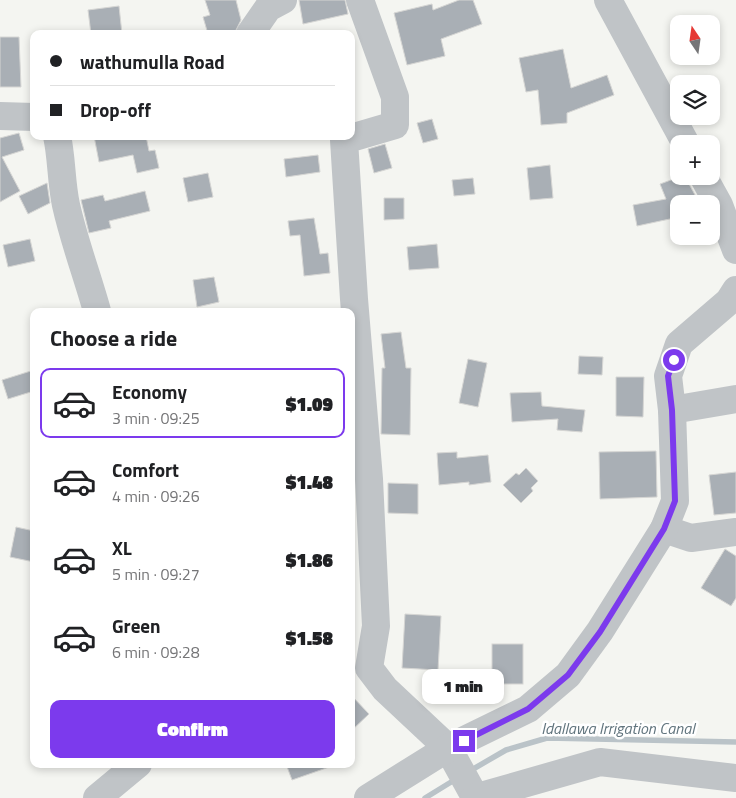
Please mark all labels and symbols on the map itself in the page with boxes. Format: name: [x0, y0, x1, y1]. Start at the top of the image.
north arrow: [670, 15, 720, 65]
route start: [663, 349, 685, 371]
callout: 1 min: [423, 668, 505, 704]
water label: Idallawa Irrigation Canal: [541, 716, 696, 740]
route end: [453, 730, 475, 752]

